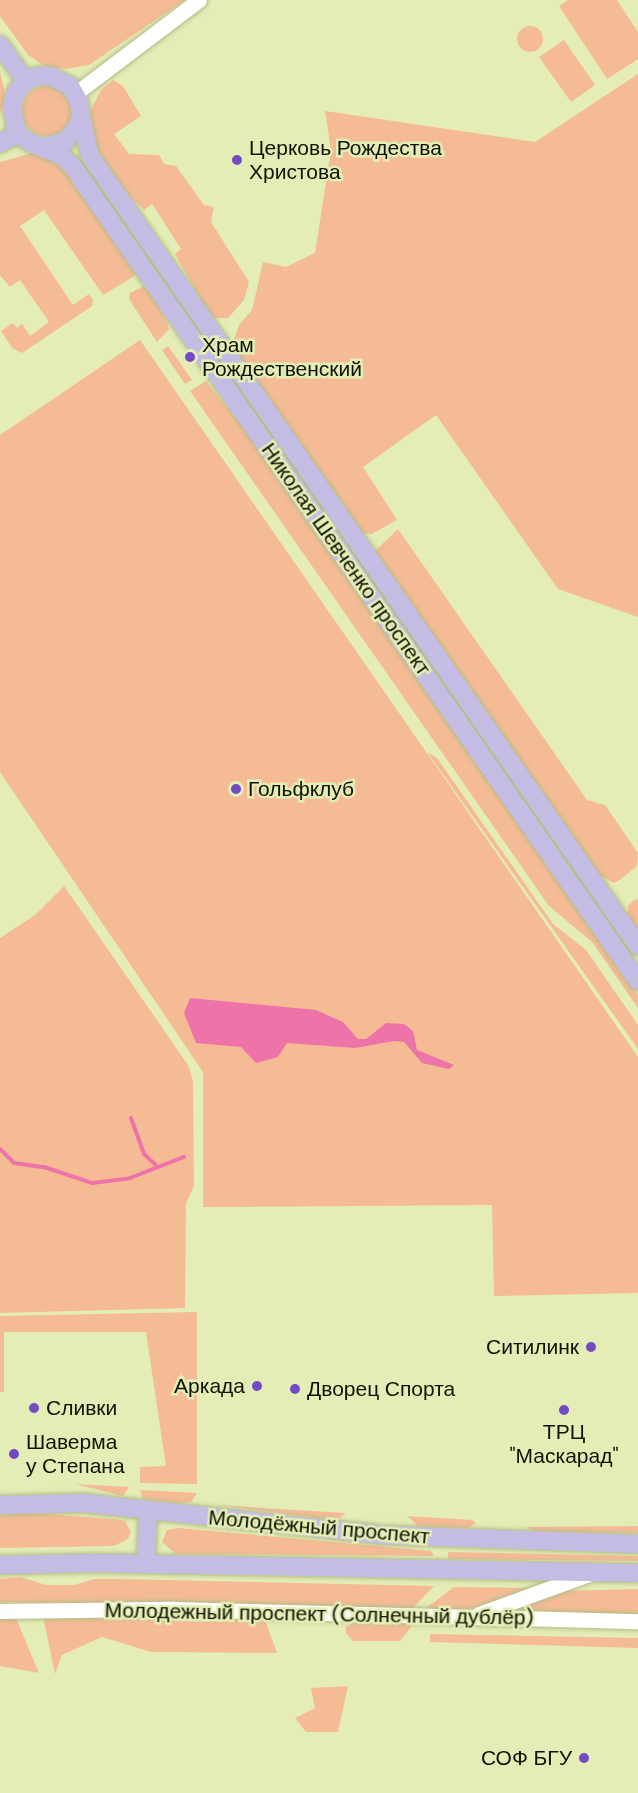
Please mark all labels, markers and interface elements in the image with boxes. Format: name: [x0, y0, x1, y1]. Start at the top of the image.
place label: Церковь Рождества Христова: [249, 135, 442, 185]
marker: Церковь Рождества Христова: [230, 153, 244, 167]
place label: Храм Рождественский: [202, 332, 362, 382]
marker: Храм Рождественский: [183, 350, 197, 364]
street label: Николая Шевченко проспект: [256, 438, 436, 680]
place label: Гольфклуб: [248, 776, 354, 802]
marker: Гольфклуб: [229, 782, 243, 796]
place label: Ситилинк: [486, 1334, 579, 1360]
marker: Ситилинк: [584, 1340, 598, 1354]
place label: Аркада: [174, 1373, 245, 1399]
place label: Дворец Спорта: [307, 1376, 455, 1402]
marker: Аркада: [250, 1379, 264, 1393]
marker: Дворец Спорта: [288, 1382, 302, 1396]
place label: Сливки: [46, 1395, 117, 1421]
marker: Сливки: [27, 1401, 41, 1415]
marker: ТРЦ "Маскарад": [557, 1403, 571, 1417]
place label: ТРЦ "Маскарад": [509, 1419, 619, 1469]
place label: Шаверма у Степана: [26, 1429, 125, 1479]
marker: Шаверма у Степана: [7, 1447, 21, 1461]
street label: Молодёжный проспект: [207, 1505, 431, 1549]
street label: Молодежный проспект (Солнечный дублёр): [104, 1598, 534, 1630]
place label: СОФ БГУ: [481, 1745, 572, 1771]
marker: СОФ БГУ: [577, 1751, 591, 1765]

